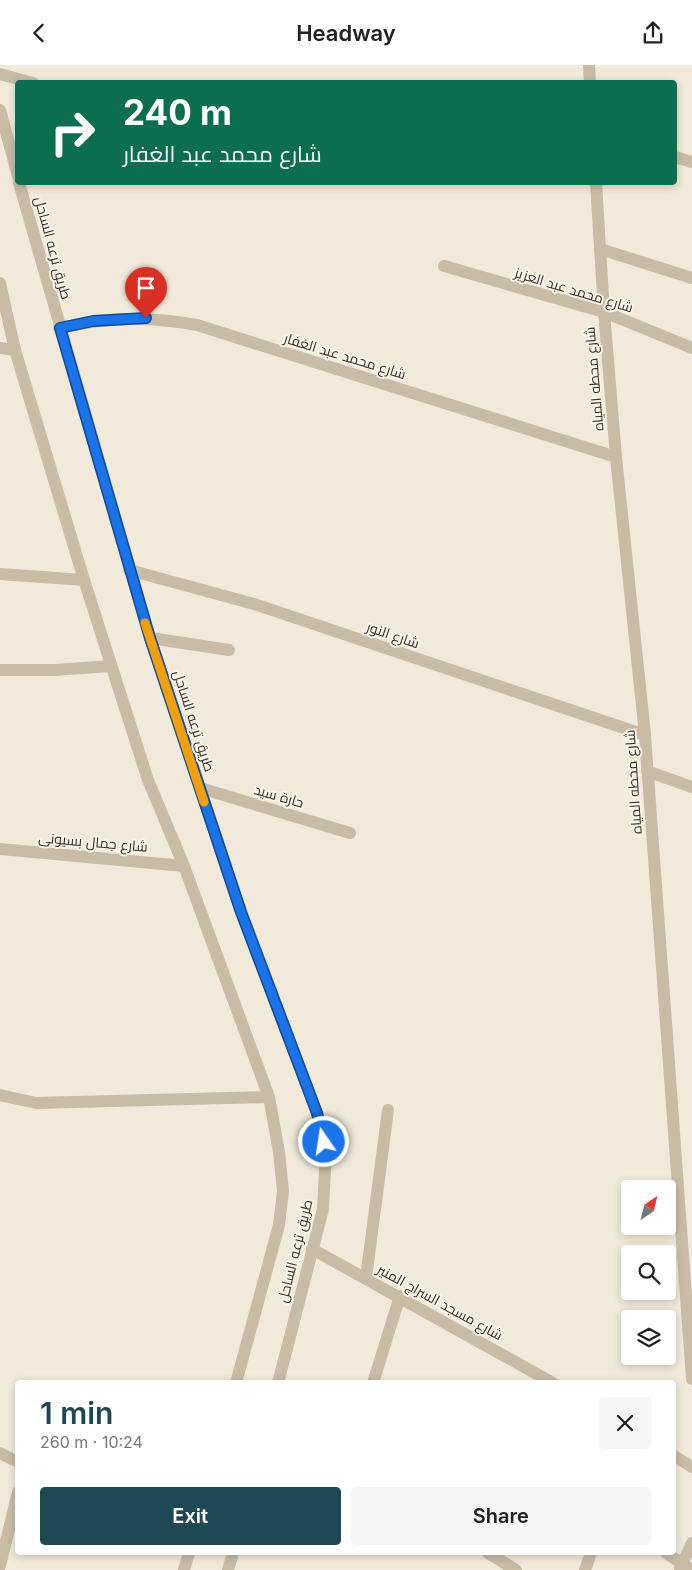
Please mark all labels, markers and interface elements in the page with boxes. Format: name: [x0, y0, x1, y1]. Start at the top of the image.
icon: back: [25, 19, 53, 47]
icon: share: [639, 19, 667, 47]
text: Headway: [296, 20, 396, 46]
text: 240 m: [123, 91, 232, 133]
icon: right: [40, 100, 105, 165]
text: شارع محمد عبد الغفار: [123, 141, 322, 167]
street label: طريق ترعه الساحل: [31, 195, 75, 301]
street label: شارع محمد عبد العزيز: [512, 263, 635, 317]
pin: [125, 267, 167, 318]
icon: arrive: [132, 274, 160, 302]
street label: شارع محطه المياه: [580, 326, 608, 432]
street label: شارع محمد عبد الغفار: [281, 329, 408, 383]
street label: شارع النور: [363, 617, 422, 652]
street label: طريق ترعه الساحل: [169, 668, 219, 774]
street label: شارع محطه المياه: [620, 729, 646, 835]
street label: حارة سيد: [252, 780, 306, 811]
street label: شارع جمال بسيونى: [38, 828, 148, 856]
position arrow: [297, 1115, 349, 1167]
north arrow: [621, 1180, 676, 1235]
map controls: [621, 1180, 676, 1365]
street label: طريق ترعه الساحل: [274, 1198, 316, 1304]
button: search: [621, 1245, 676, 1300]
street label: شارع مسجد السراج المنير: [373, 1259, 506, 1344]
button: layers: [621, 1310, 676, 1365]
text: 1 min: [40, 1395, 113, 1431]
button: close: [599, 1397, 651, 1449]
text: 260 m · 10:24: [40, 1432, 143, 1452]
button: Exit: [40, 1487, 341, 1545]
button: Share: [351, 1487, 651, 1545]

